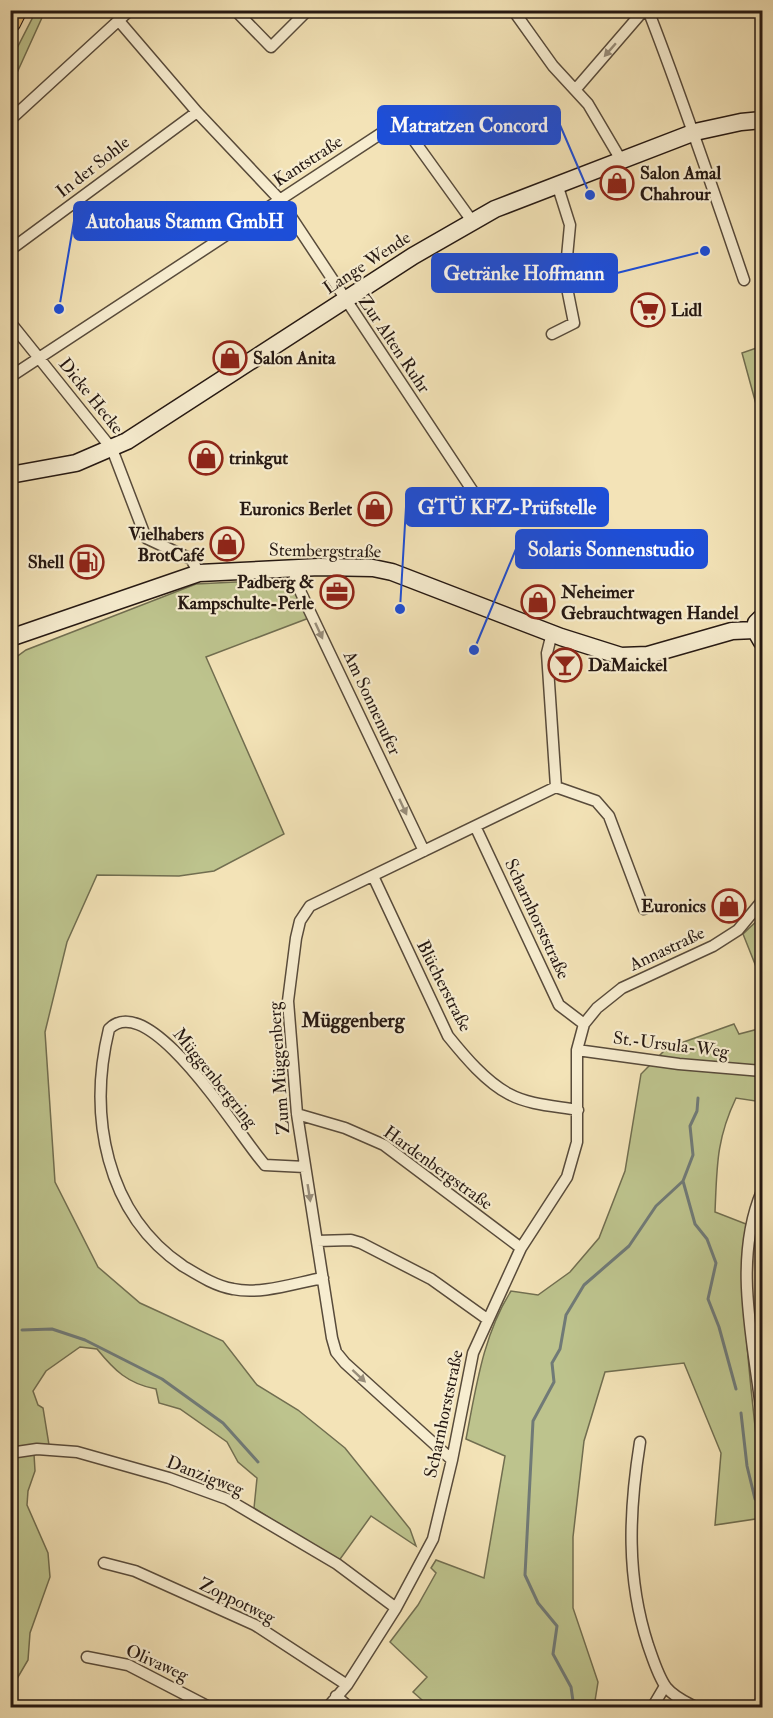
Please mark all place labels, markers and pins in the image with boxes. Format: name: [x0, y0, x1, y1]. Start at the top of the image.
callout: Matratzen Concord: [378, 106, 560, 144]
place label: Salon Amal Chahrour: [640, 162, 721, 206]
shop icon: Salon Amal Chahrour: [599, 165, 635, 201]
callout: Autohaus Stamm GmbH: [74, 202, 296, 240]
callout: Getränke Hoffmann: [432, 254, 617, 292]
supermarket icon: Lidl: [630, 292, 666, 328]
place label: Lidl: [671, 299, 703, 322]
shop icon: Salon Anita: [212, 340, 248, 376]
place label: Salon Anita: [253, 347, 336, 370]
shop icon: trinkgut: [188, 440, 224, 476]
place label: trinkgut: [229, 447, 288, 470]
callout: GTÜ KFZ-Prüfstelle: [406, 488, 608, 526]
shop icon: Euronics Berlet: [357, 491, 393, 527]
place label: Euronics Berlet: [239, 498, 352, 521]
place label: Vielhabers BrotCafé: [127, 523, 204, 567]
shop icon: Vielhabers BrotCafé: [209, 526, 245, 562]
callout: Solaris Sonnenstudio: [516, 530, 707, 568]
fuel station icon: Shell: [69, 544, 105, 580]
place label: Shell: [28, 551, 64, 574]
place label: Padberg & Kampschulte-Perle: [177, 571, 314, 615]
office icon: Padberg & Kampschulte-Perle: [319, 574, 355, 610]
place label: Neheimer Gebrauchtwagen Handel: [560, 581, 739, 625]
shop icon: Neheimer Gebrauchtwagen Handel: [520, 584, 556, 620]
bar icon: DaMaickel: [547, 647, 583, 683]
place label: DaMaickel: [588, 654, 668, 677]
shop icon: Euronics: [711, 888, 747, 924]
place label: Euronics: [641, 895, 706, 918]

